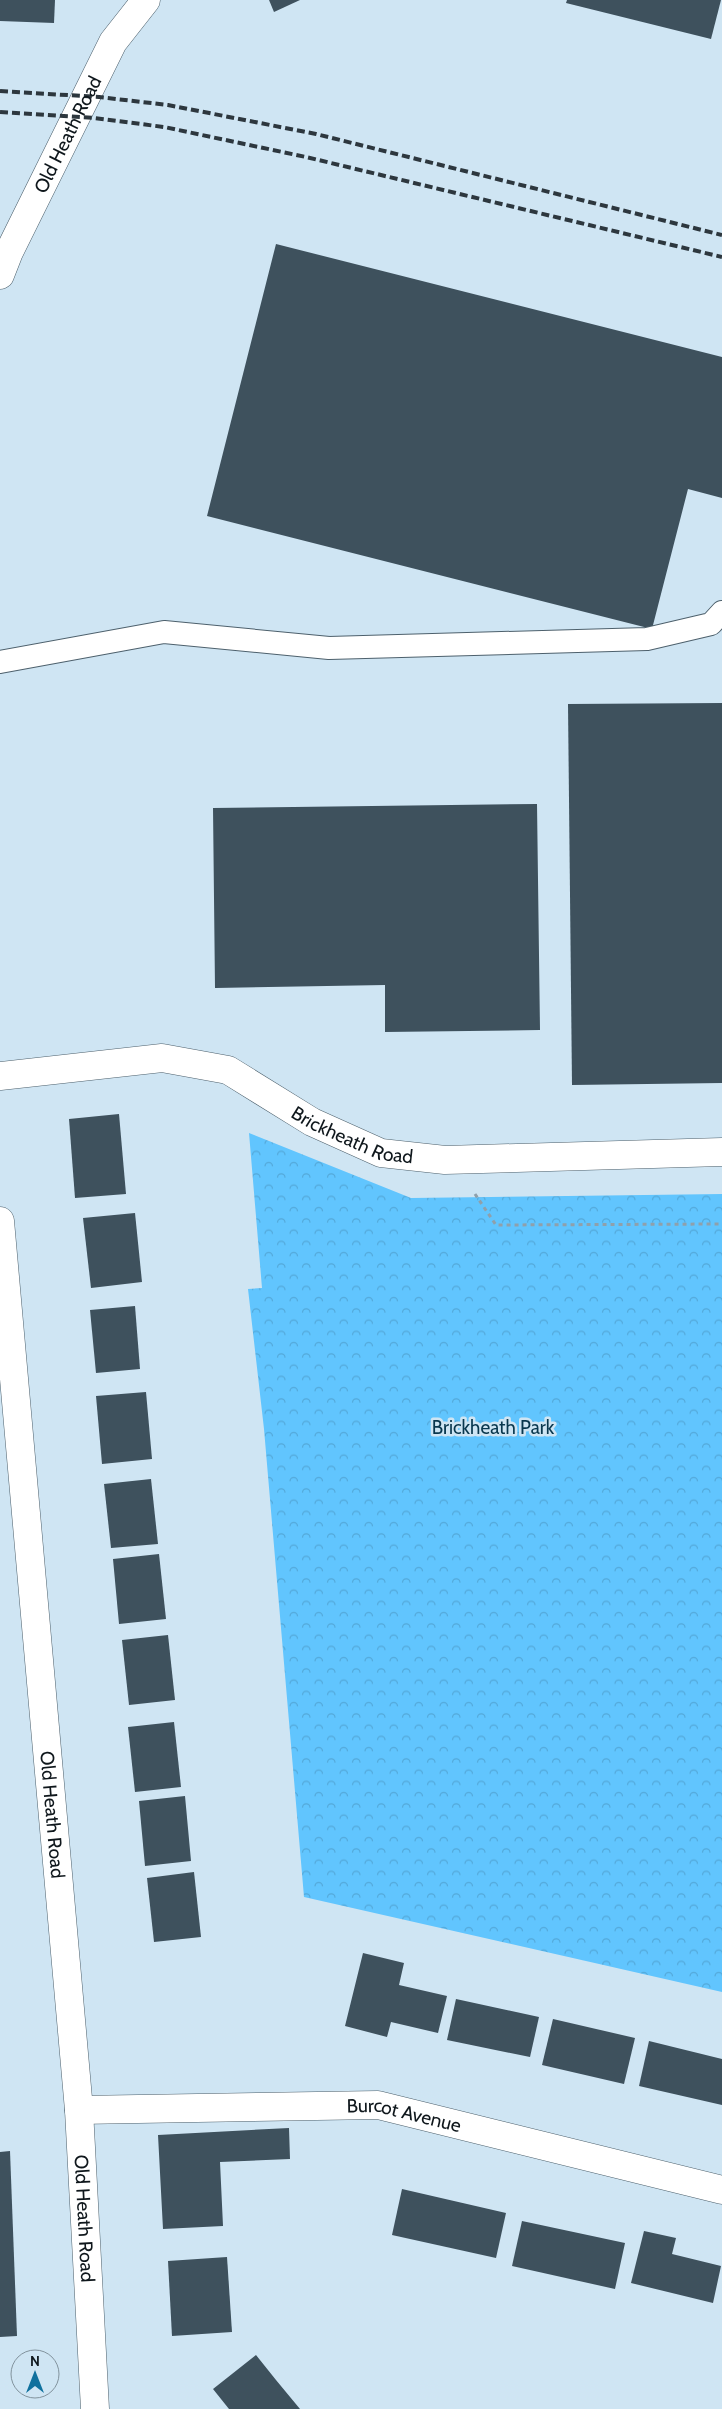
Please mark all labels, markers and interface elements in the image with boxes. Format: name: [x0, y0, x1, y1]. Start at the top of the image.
street label: Old Heath Road: [29, 72, 106, 197]
street label: Brickheath Road: [287, 1101, 414, 1168]
park label: Brickheath Park: [432, 1416, 555, 1439]
street label: Old Heath Road: [36, 1750, 70, 1879]
street label: Burcot Avenue: [346, 2093, 464, 2137]
street label: Old Heath Road: [70, 2154, 100, 2283]
north arrow: [10, 2349, 60, 2399]
text: N: [30, 2352, 40, 2370]

